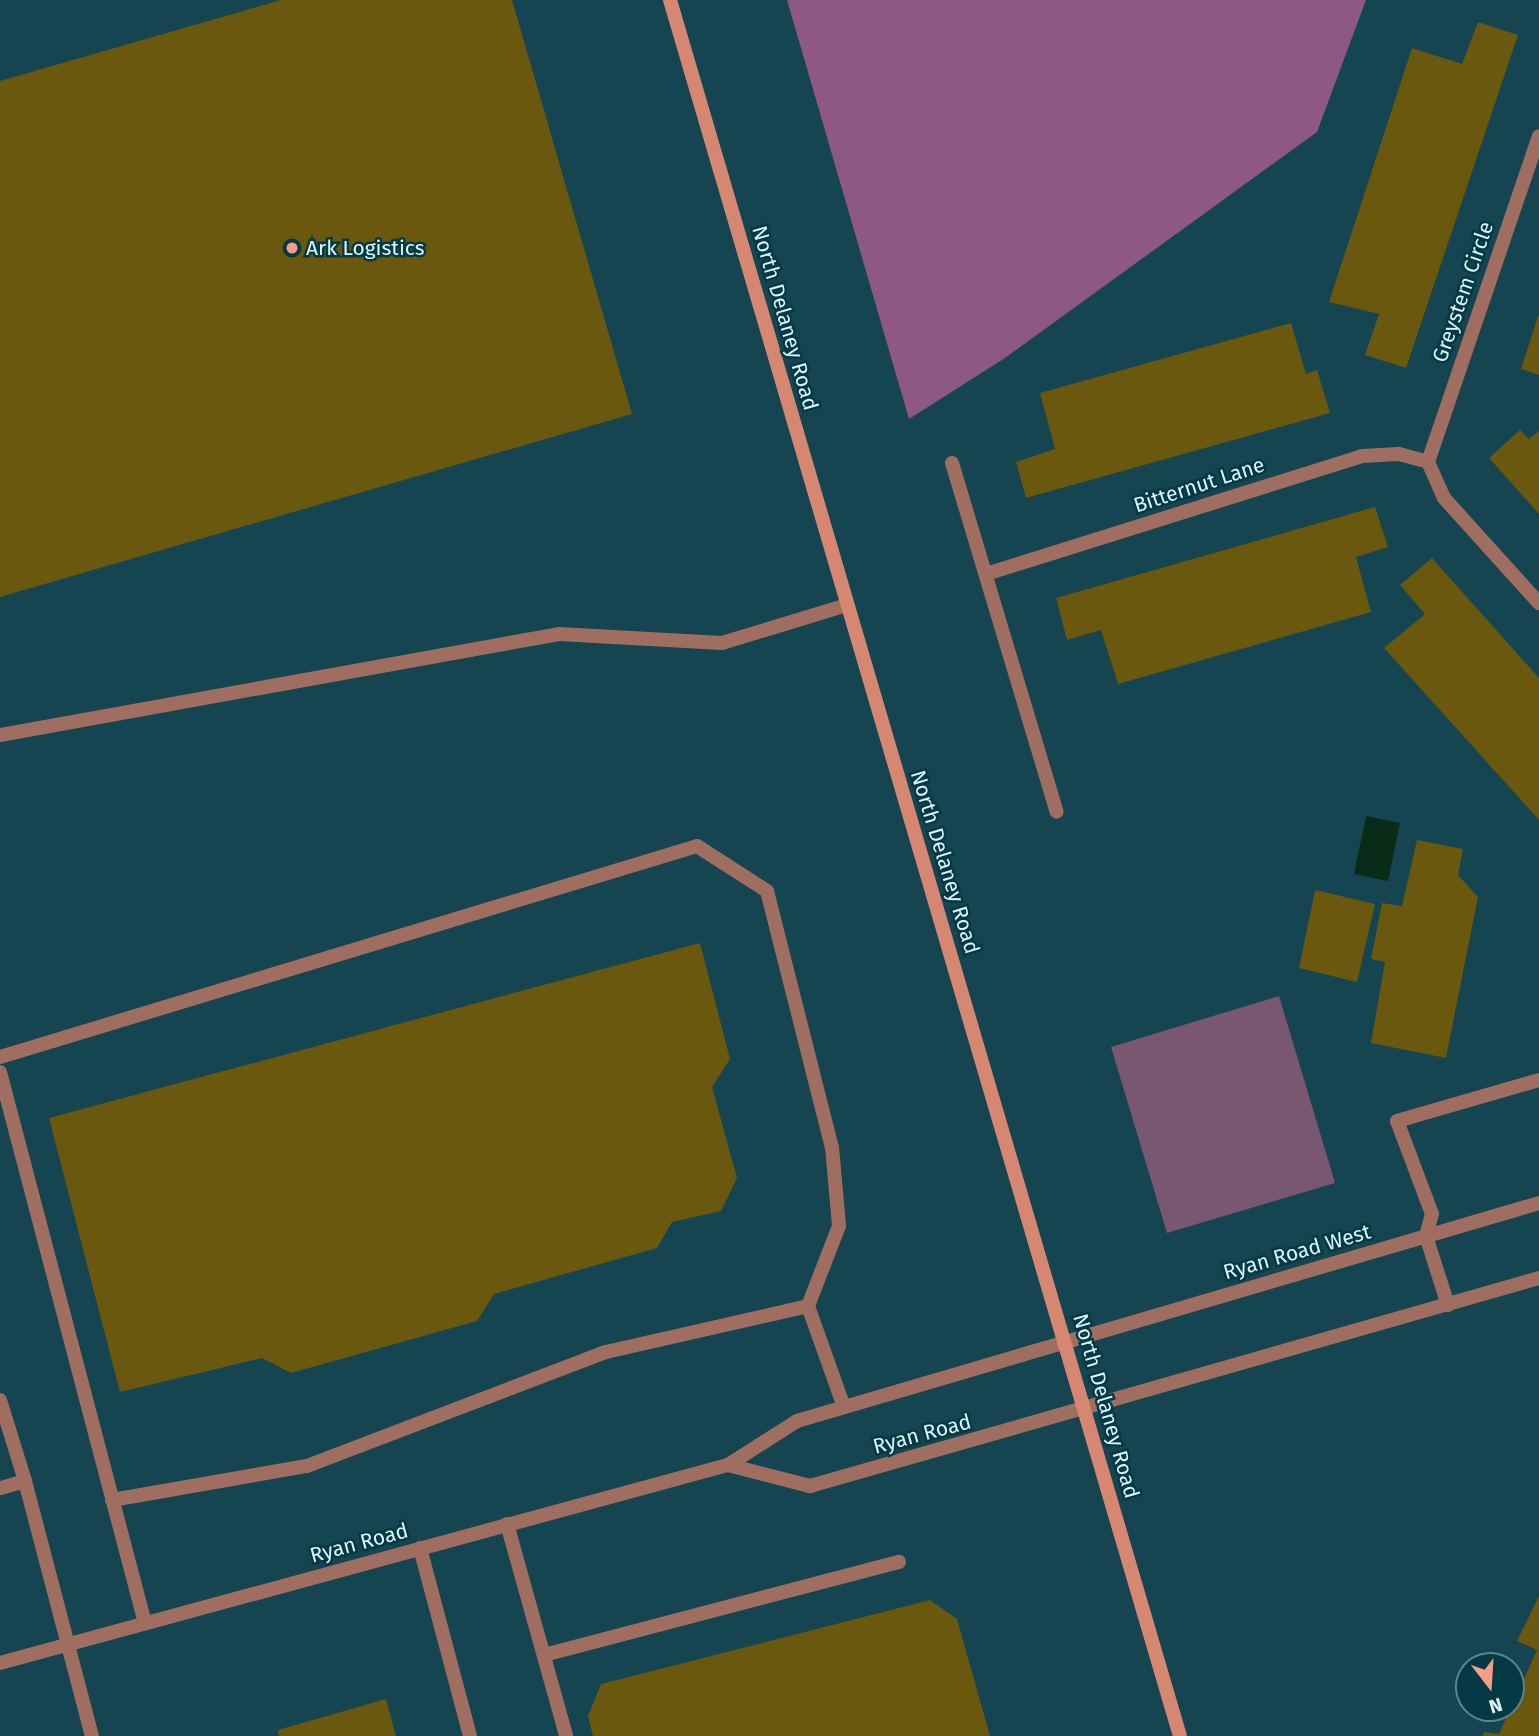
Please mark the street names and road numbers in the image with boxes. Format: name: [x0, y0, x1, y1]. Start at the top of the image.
street label: Greystem Circle: [1427, 218, 1499, 366]
street label: North Delaney Road: [747, 223, 823, 413]
street label: Bitternut Lane: [1130, 452, 1268, 518]
street label: North Delaney Road: [905, 767, 985, 957]
street label: Ryan Road West: [1220, 1219, 1374, 1285]
street label: North Delaney Road: [1068, 1311, 1144, 1501]
street label: Ryan Road: [870, 1409, 974, 1459]
street label: Ryan Road: [307, 1518, 411, 1568]

